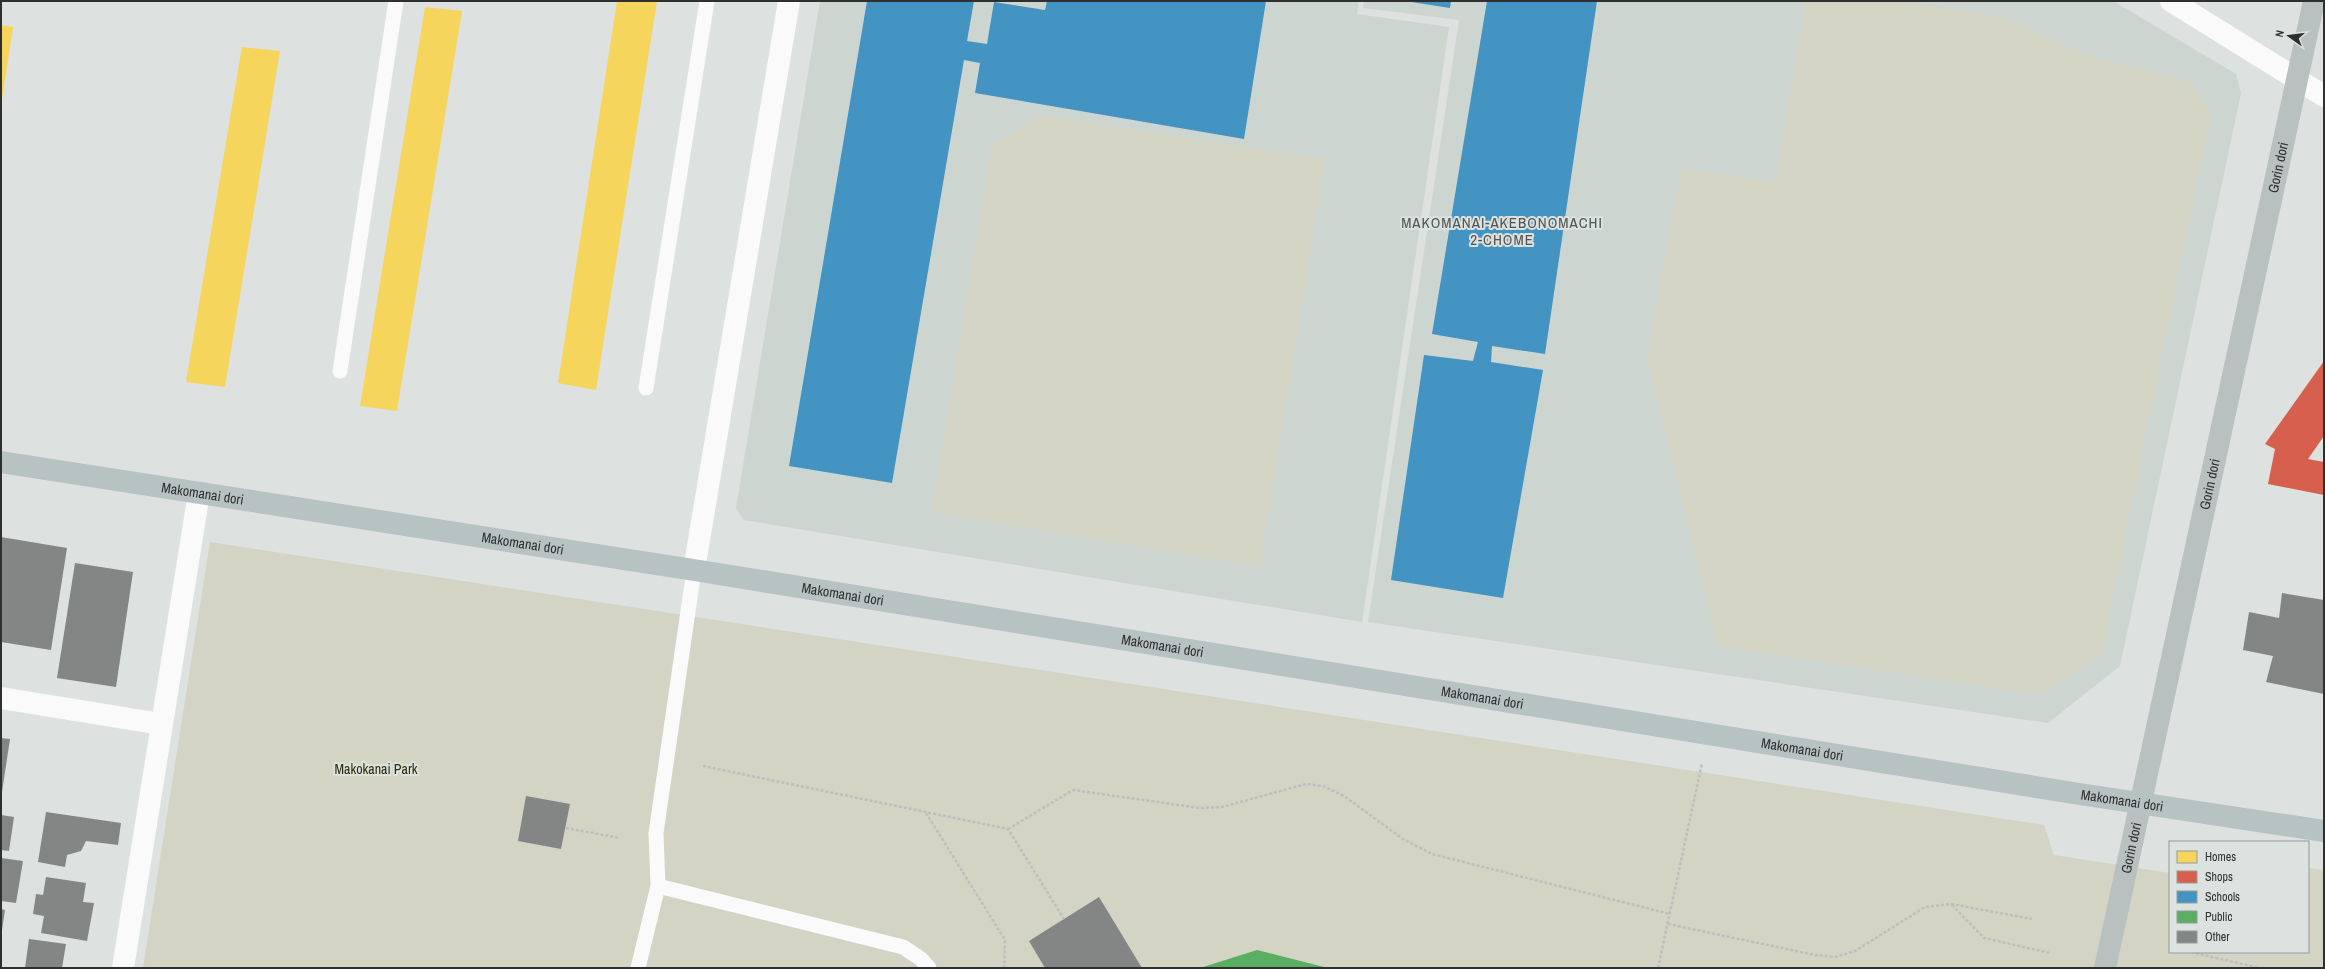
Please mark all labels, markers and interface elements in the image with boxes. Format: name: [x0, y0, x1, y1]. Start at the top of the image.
north arrow: [2269, 16, 2309, 56]
text: N: [2272, 29, 2287, 38]
street label: Gorin dori: [2264, 140, 2292, 195]
district label: MAKOMANAI-AKEBONOMACHI 2-CHOME: [1401, 212, 1603, 250]
street label: Gorin dori: [2195, 457, 2224, 511]
street label: Makomanai dori: [160, 478, 245, 509]
street label: Makomanai dori: [480, 528, 565, 559]
street label: Makomanai dori: [800, 579, 885, 610]
street label: Makomanai dori: [1120, 630, 1205, 661]
street label: Makomanai dori: [1440, 682, 1525, 713]
street label: Makomanai dori: [1760, 734, 1845, 765]
park label: Makokanai Park: [335, 760, 418, 778]
street label: Makomanai dori: [2080, 785, 2165, 816]
street label: Gorin dori: [2117, 821, 2145, 875]
legend: [2169, 841, 2309, 953]
text: Homes: [2205, 849, 2236, 865]
text: Shops: [2205, 869, 2233, 885]
text: Schools: [2205, 889, 2240, 905]
text: Public: [2205, 909, 2232, 925]
text: Other: [2205, 929, 2230, 945]

